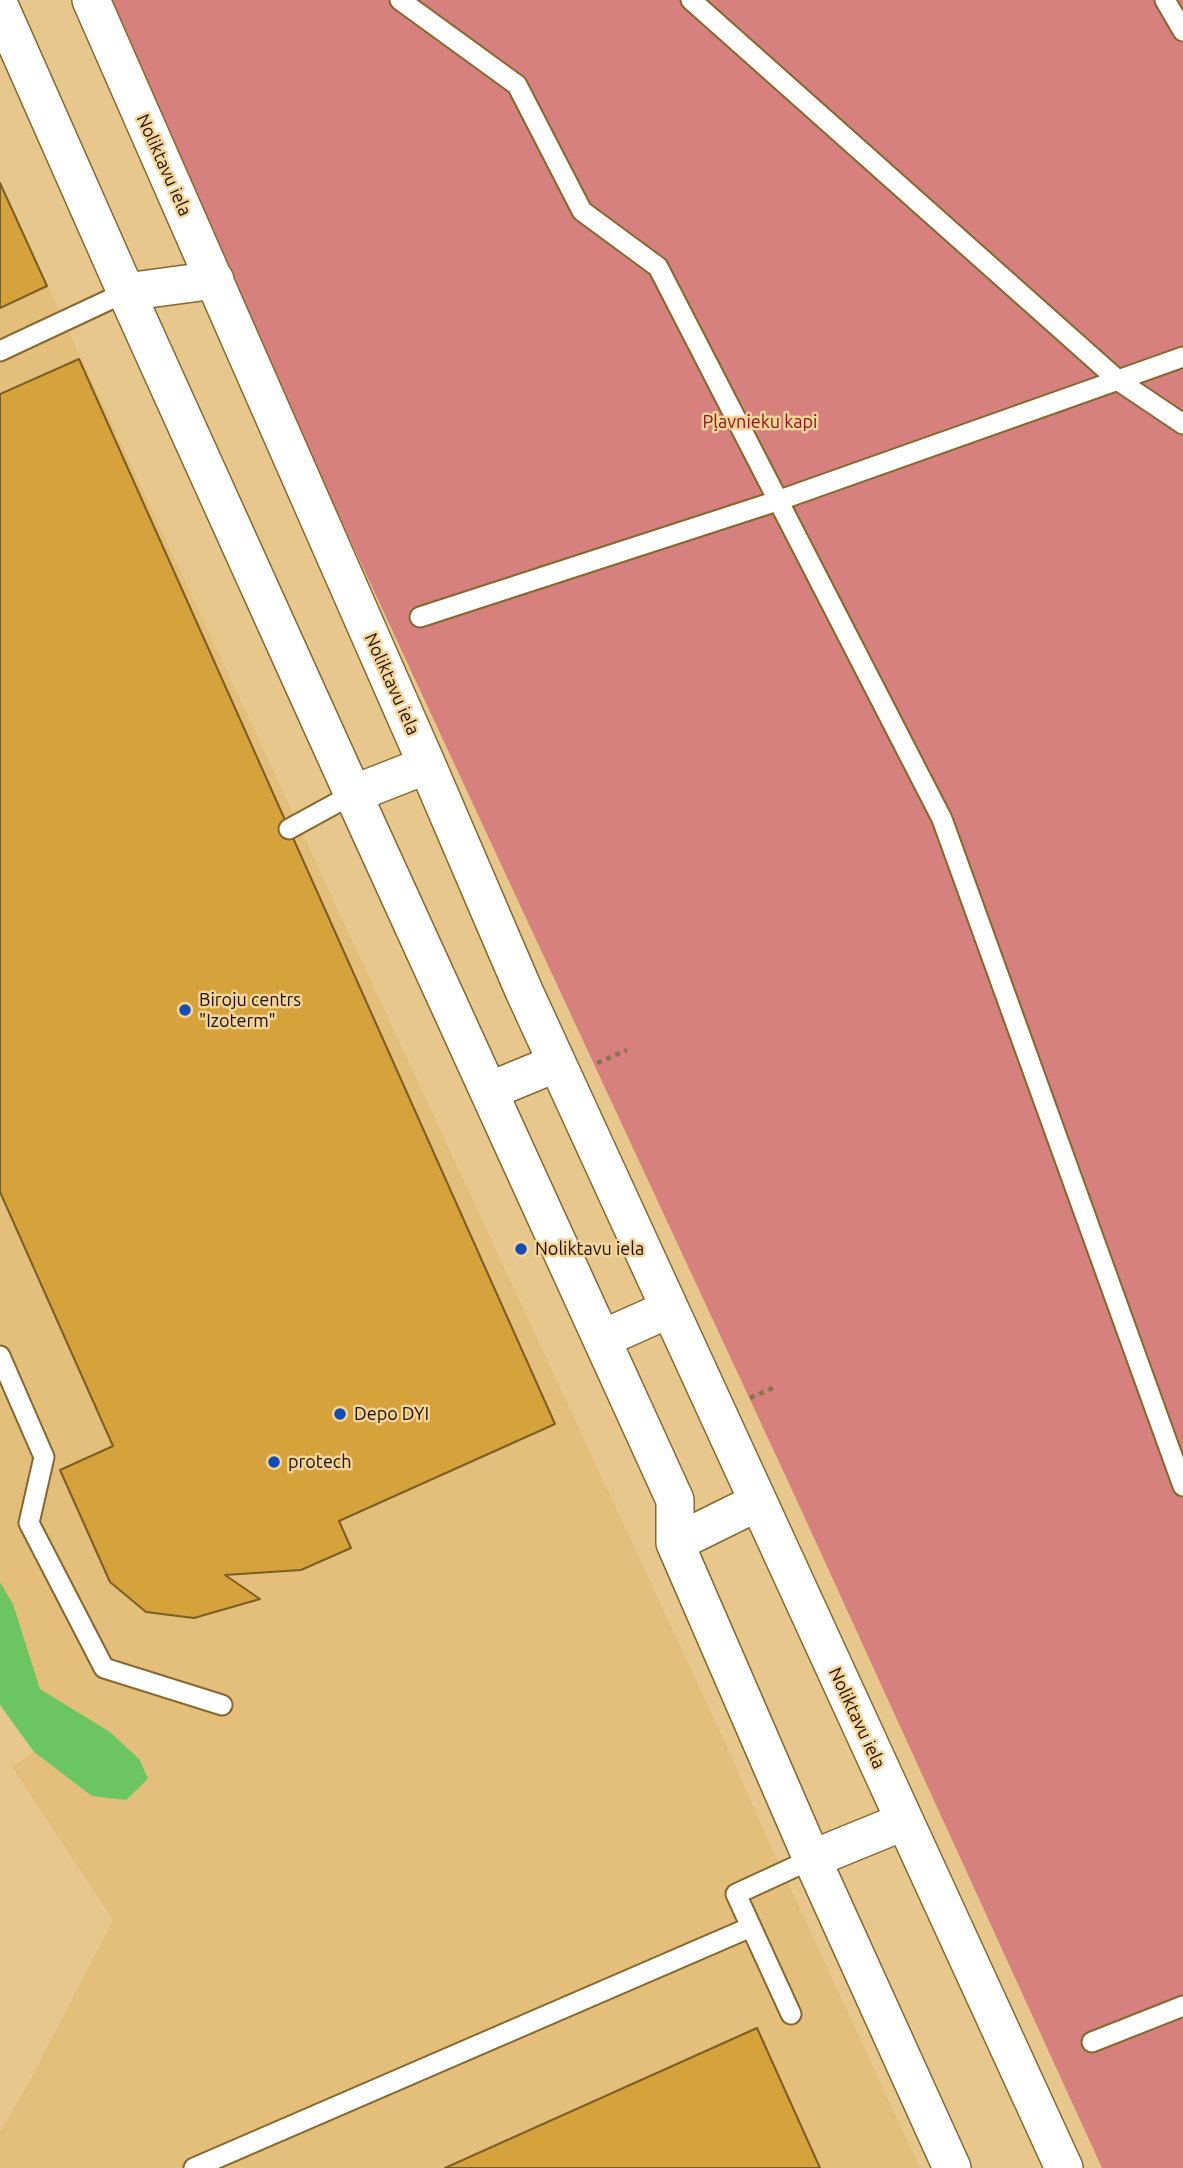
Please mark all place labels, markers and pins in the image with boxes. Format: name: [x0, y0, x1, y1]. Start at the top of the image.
place label: Biroju centrs "Izoterm": [199, 989, 301, 1032]
marker: Biroju centrs "Izoterm": [177, 1002, 193, 1018]
place label: Noliktavu iela: [535, 1238, 644, 1260]
marker: Noliktavu iela: [513, 1241, 529, 1257]
place label: Depo DYI: [354, 1403, 429, 1425]
marker: Depo DYI: [332, 1406, 348, 1422]
place label: protech: [288, 1451, 351, 1473]
marker: protech: [266, 1454, 282, 1470]

